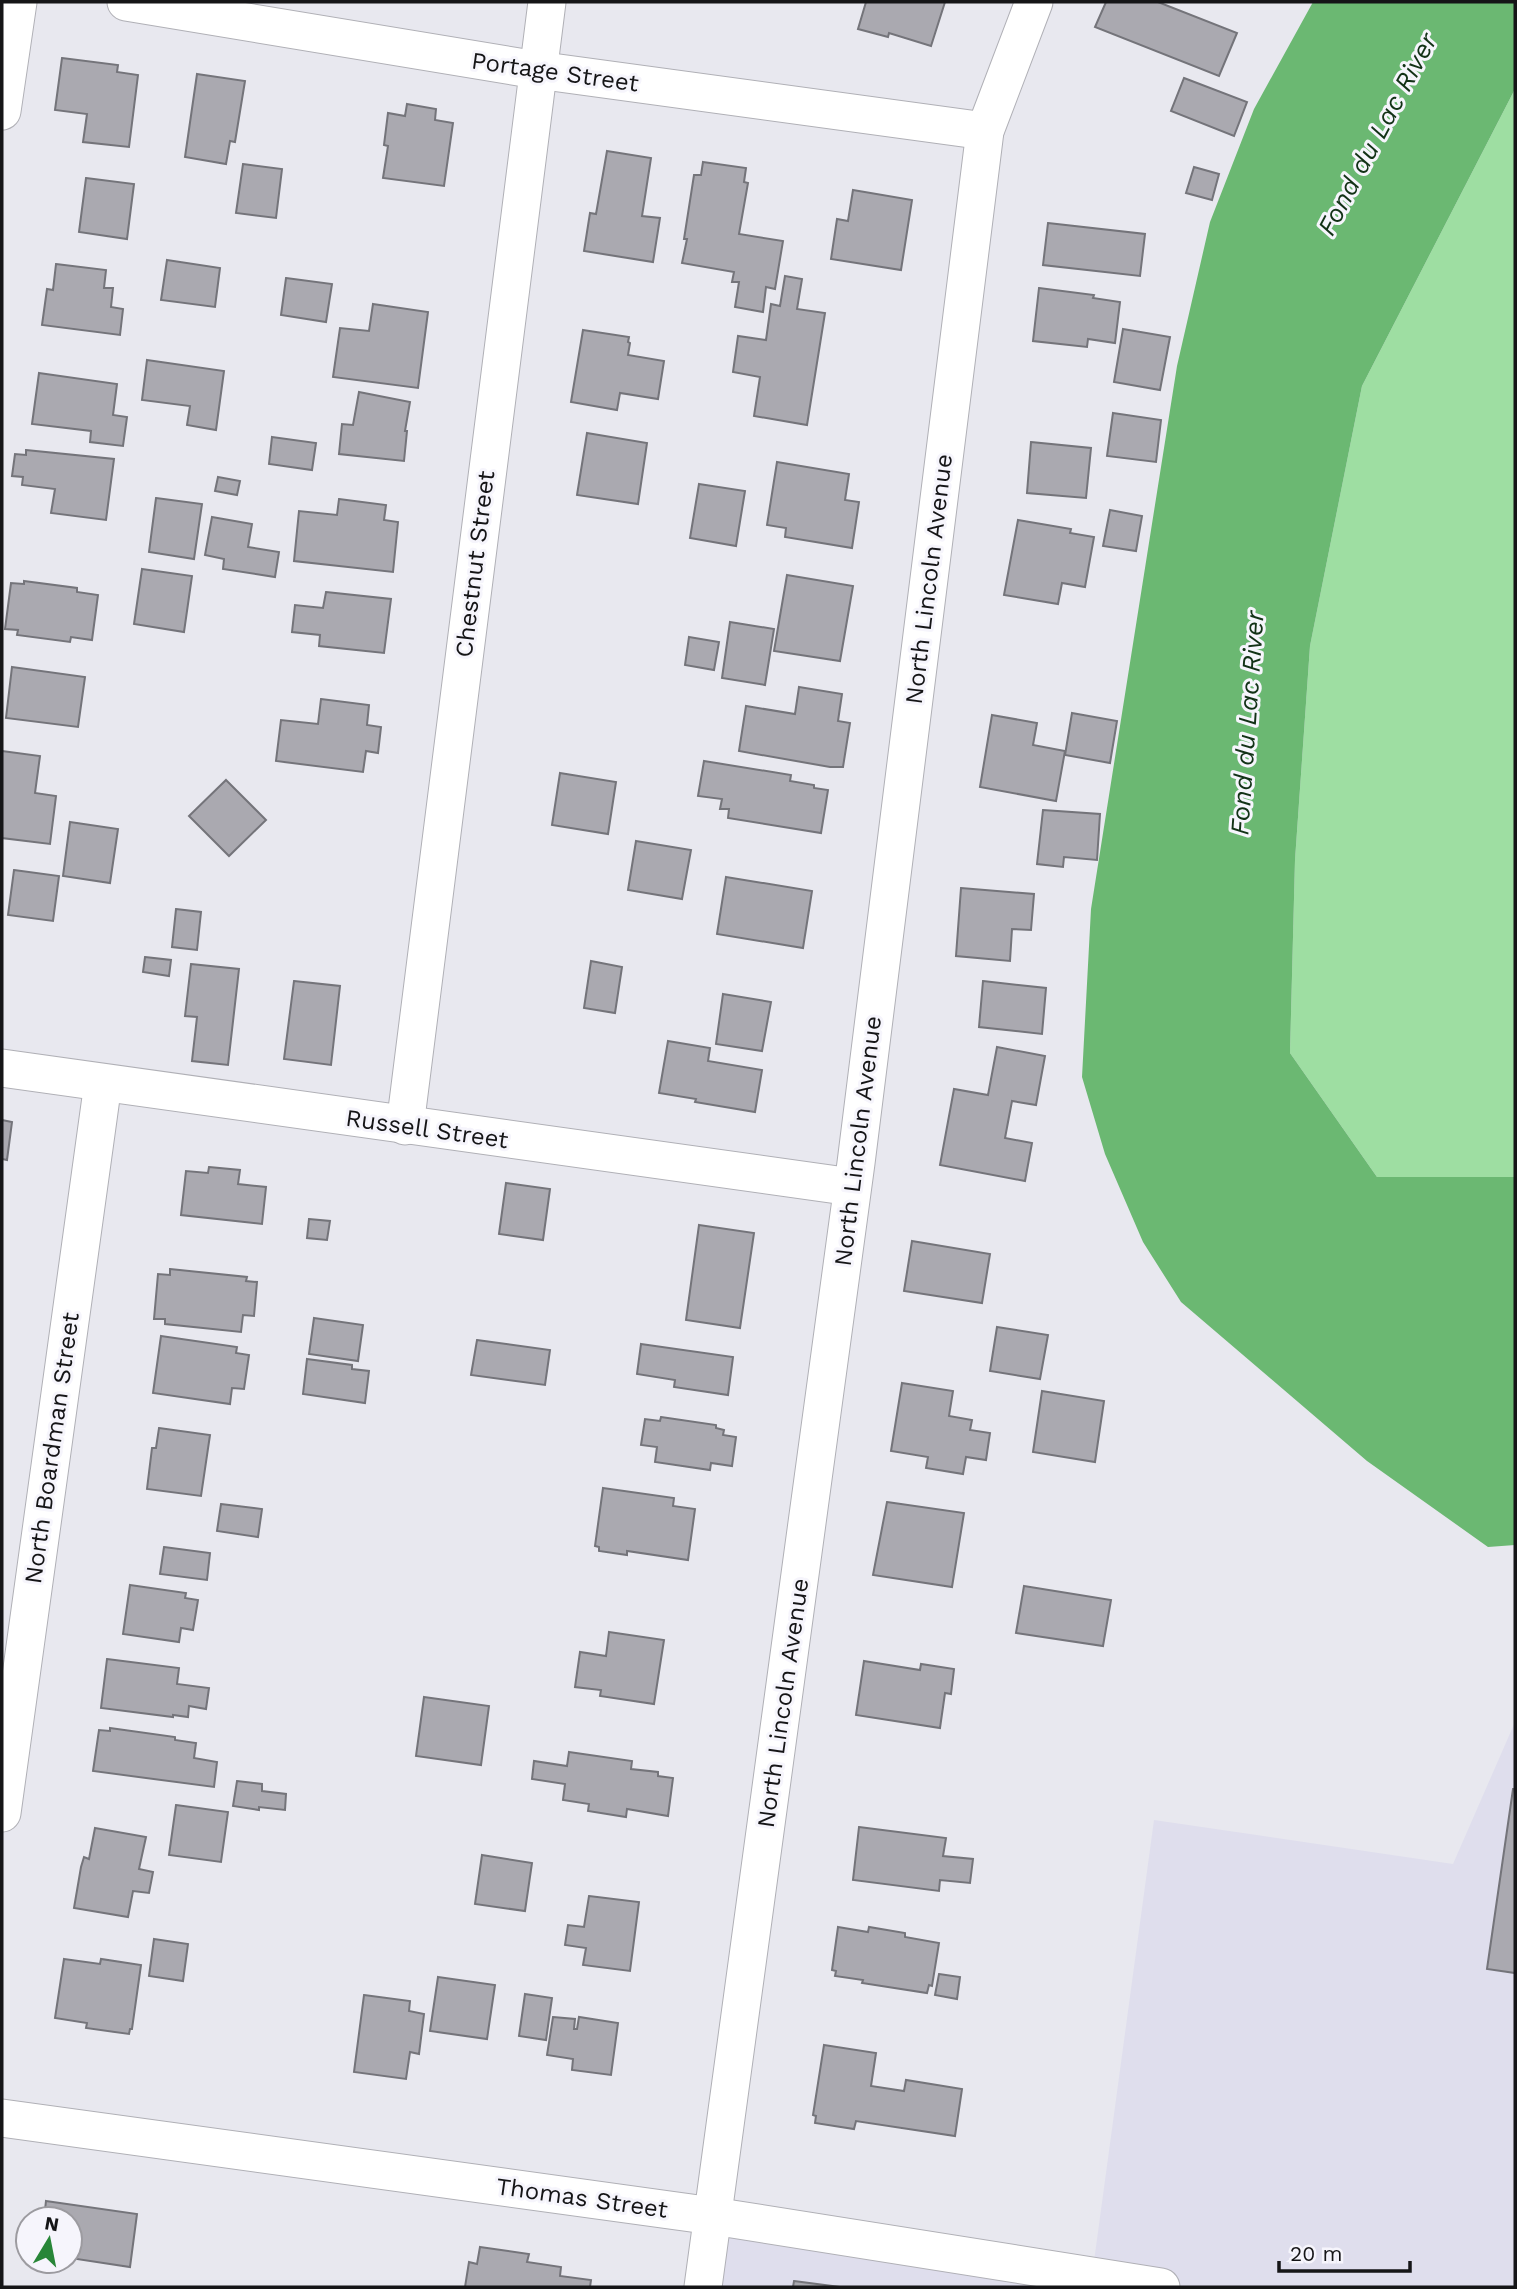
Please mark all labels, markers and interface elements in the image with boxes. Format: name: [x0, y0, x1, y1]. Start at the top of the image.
water label: Fond du Lac River: [1311, 27, 1443, 240]
street label: Portage Street: [470, 46, 640, 98]
street label: North Lincoln Avenue: [900, 452, 958, 706]
street label: Chestnut Street: [450, 469, 500, 659]
water label: Fond du Lac River: [1224, 609, 1270, 836]
street label: North Lincoln Avenue: [829, 1014, 887, 1268]
street label: Russell Street: [344, 1104, 510, 1154]
street label: North Boardman Street: [19, 1310, 85, 1586]
street label: North Lincoln Avenue: [752, 1576, 814, 1830]
street label: Thomas Street: [494, 2172, 670, 2224]
north arrow: [14, 2205, 84, 2275]
text: N: [43, 2211, 61, 2236]
scale bar: [1279, 2230, 1410, 2274]
text: 20 m: [1290, 2241, 1342, 2266]

